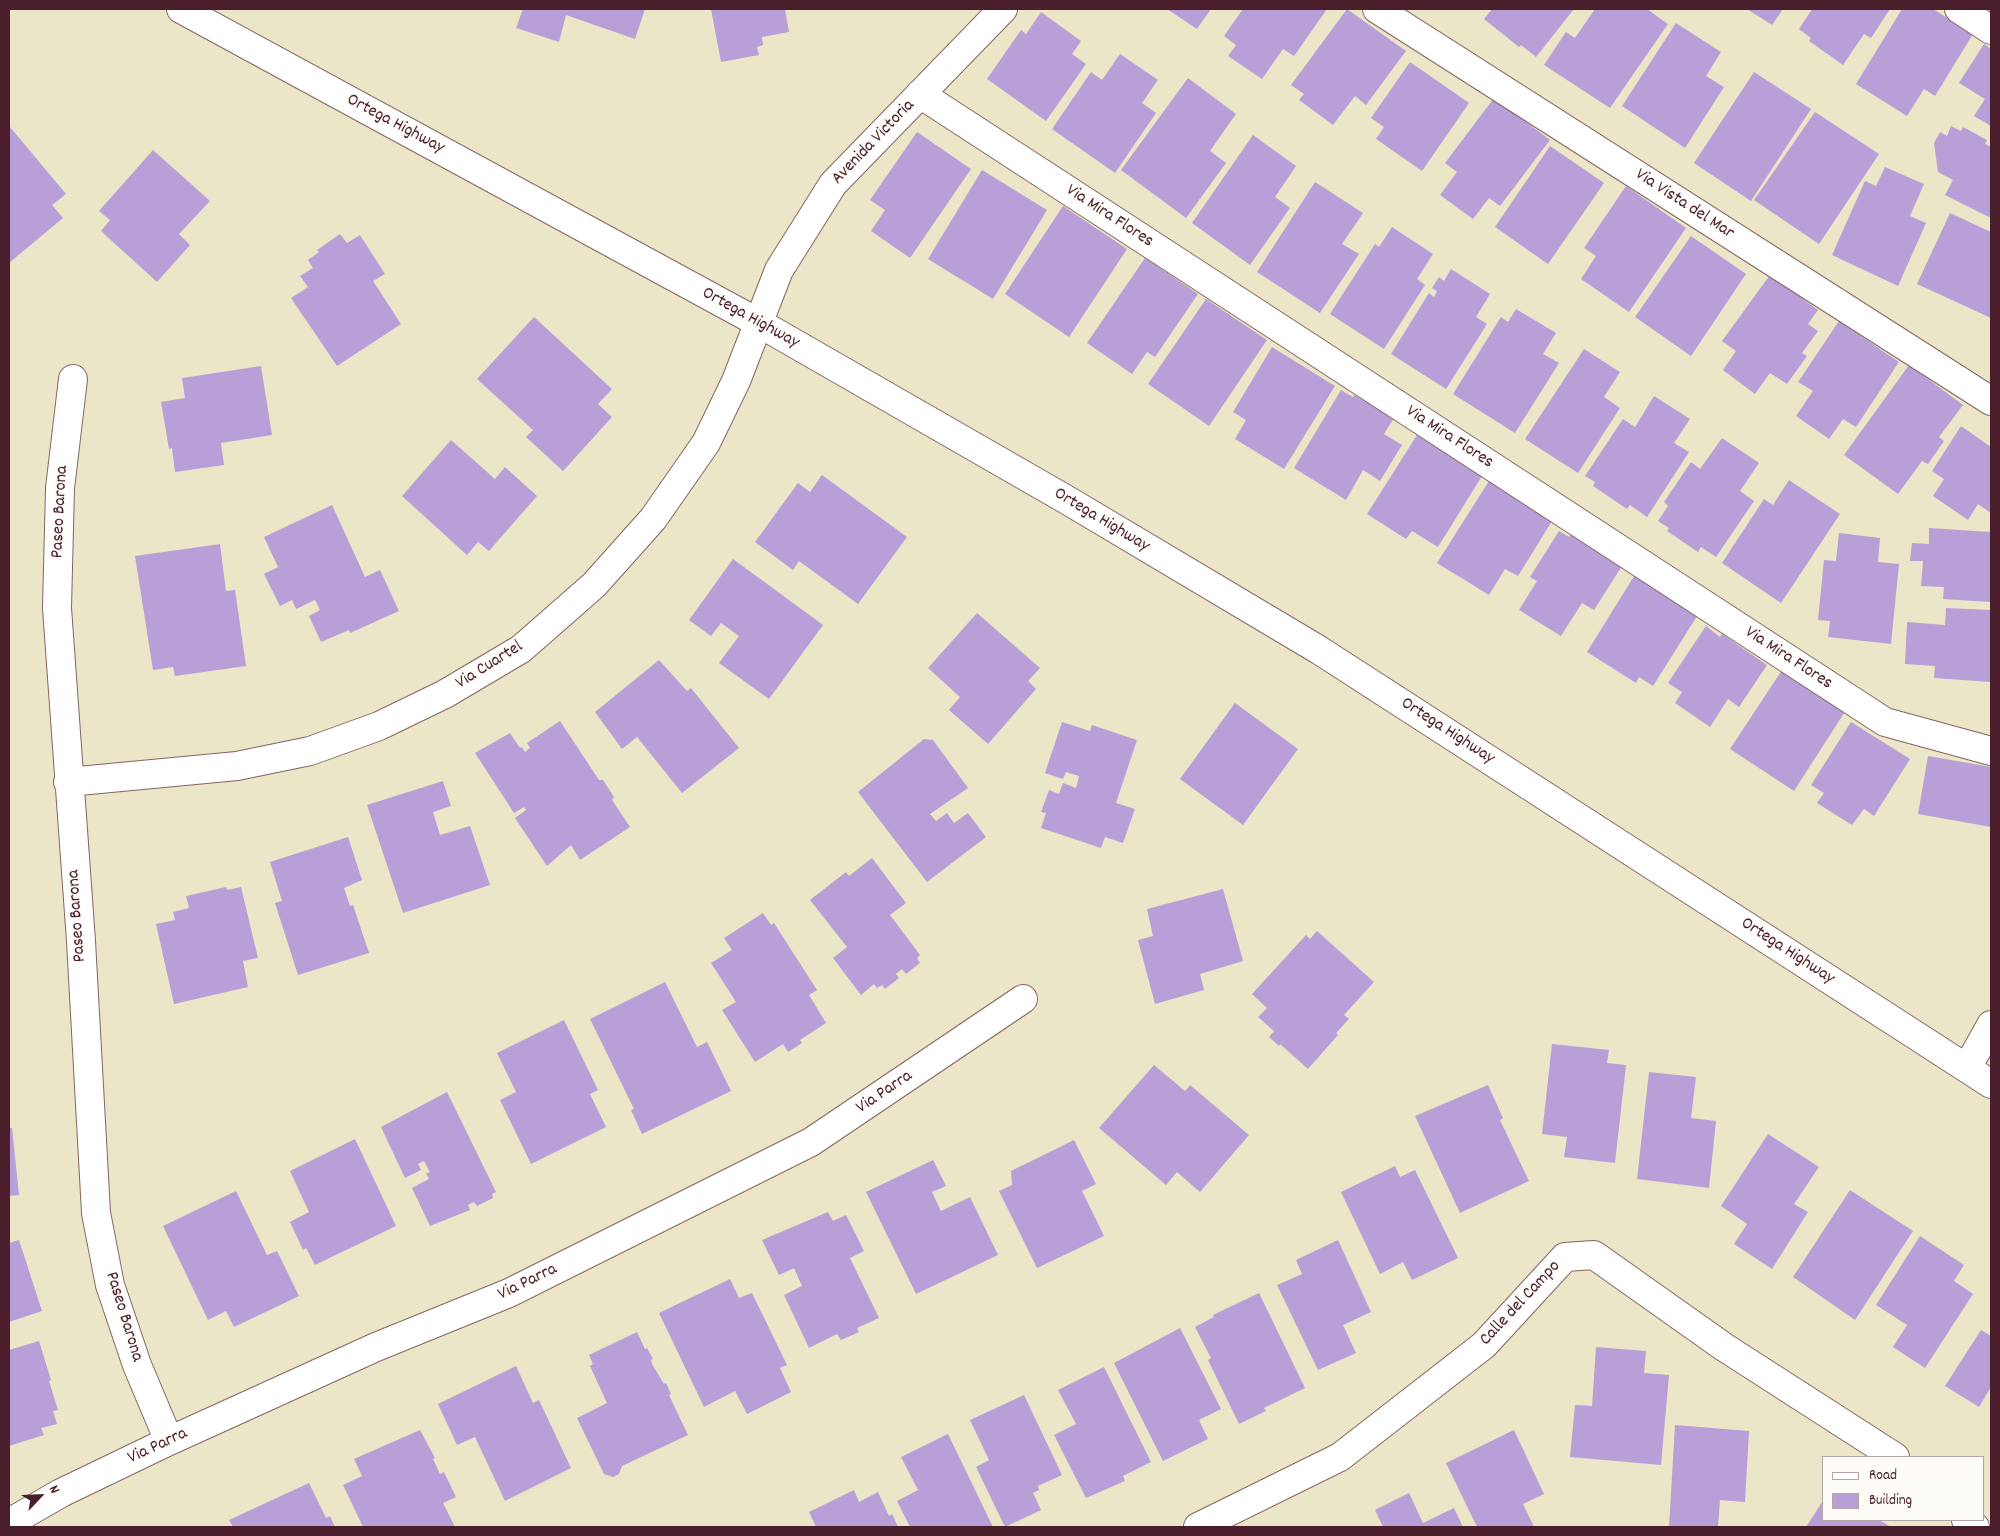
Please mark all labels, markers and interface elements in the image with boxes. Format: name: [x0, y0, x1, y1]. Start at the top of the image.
street label: Ortega Highway: [342, 90, 448, 160]
street label: Avenida Victoria: [828, 96, 920, 190]
street label: Via Vista del Mar: [1630, 165, 1738, 245]
street label: Via Mira Flores: [1061, 181, 1157, 253]
street label: Ortega Highway: [698, 283, 802, 355]
street label: Via Mira Flores: [1401, 402, 1497, 474]
street label: Paseo Barona: [48, 465, 74, 559]
street label: Ortega Highway: [1049, 484, 1153, 558]
street label: Via Mira Flores: [1740, 623, 1836, 695]
street label: Via Cuartel: [452, 637, 528, 695]
street label: Ortega Highway: [1396, 694, 1498, 770]
street label: Paseo Barona: [64, 869, 92, 963]
street label: Ortega Highway: [1736, 914, 1838, 990]
street label: Via Parra: [853, 1066, 917, 1120]
street label: Calle del Campo: [1476, 1257, 1566, 1351]
street label: Via Parra: [495, 1260, 561, 1306]
street label: Paseo Barona: [99, 1270, 147, 1364]
street label: Via Parra: [125, 1424, 191, 1470]
legend: [1822, 1456, 1985, 1521]
text: Road: [1869, 1465, 1897, 1487]
north arrow: [15, 1471, 65, 1521]
text: N: [43, 1482, 64, 1497]
text: Building: [1869, 1490, 1912, 1512]

